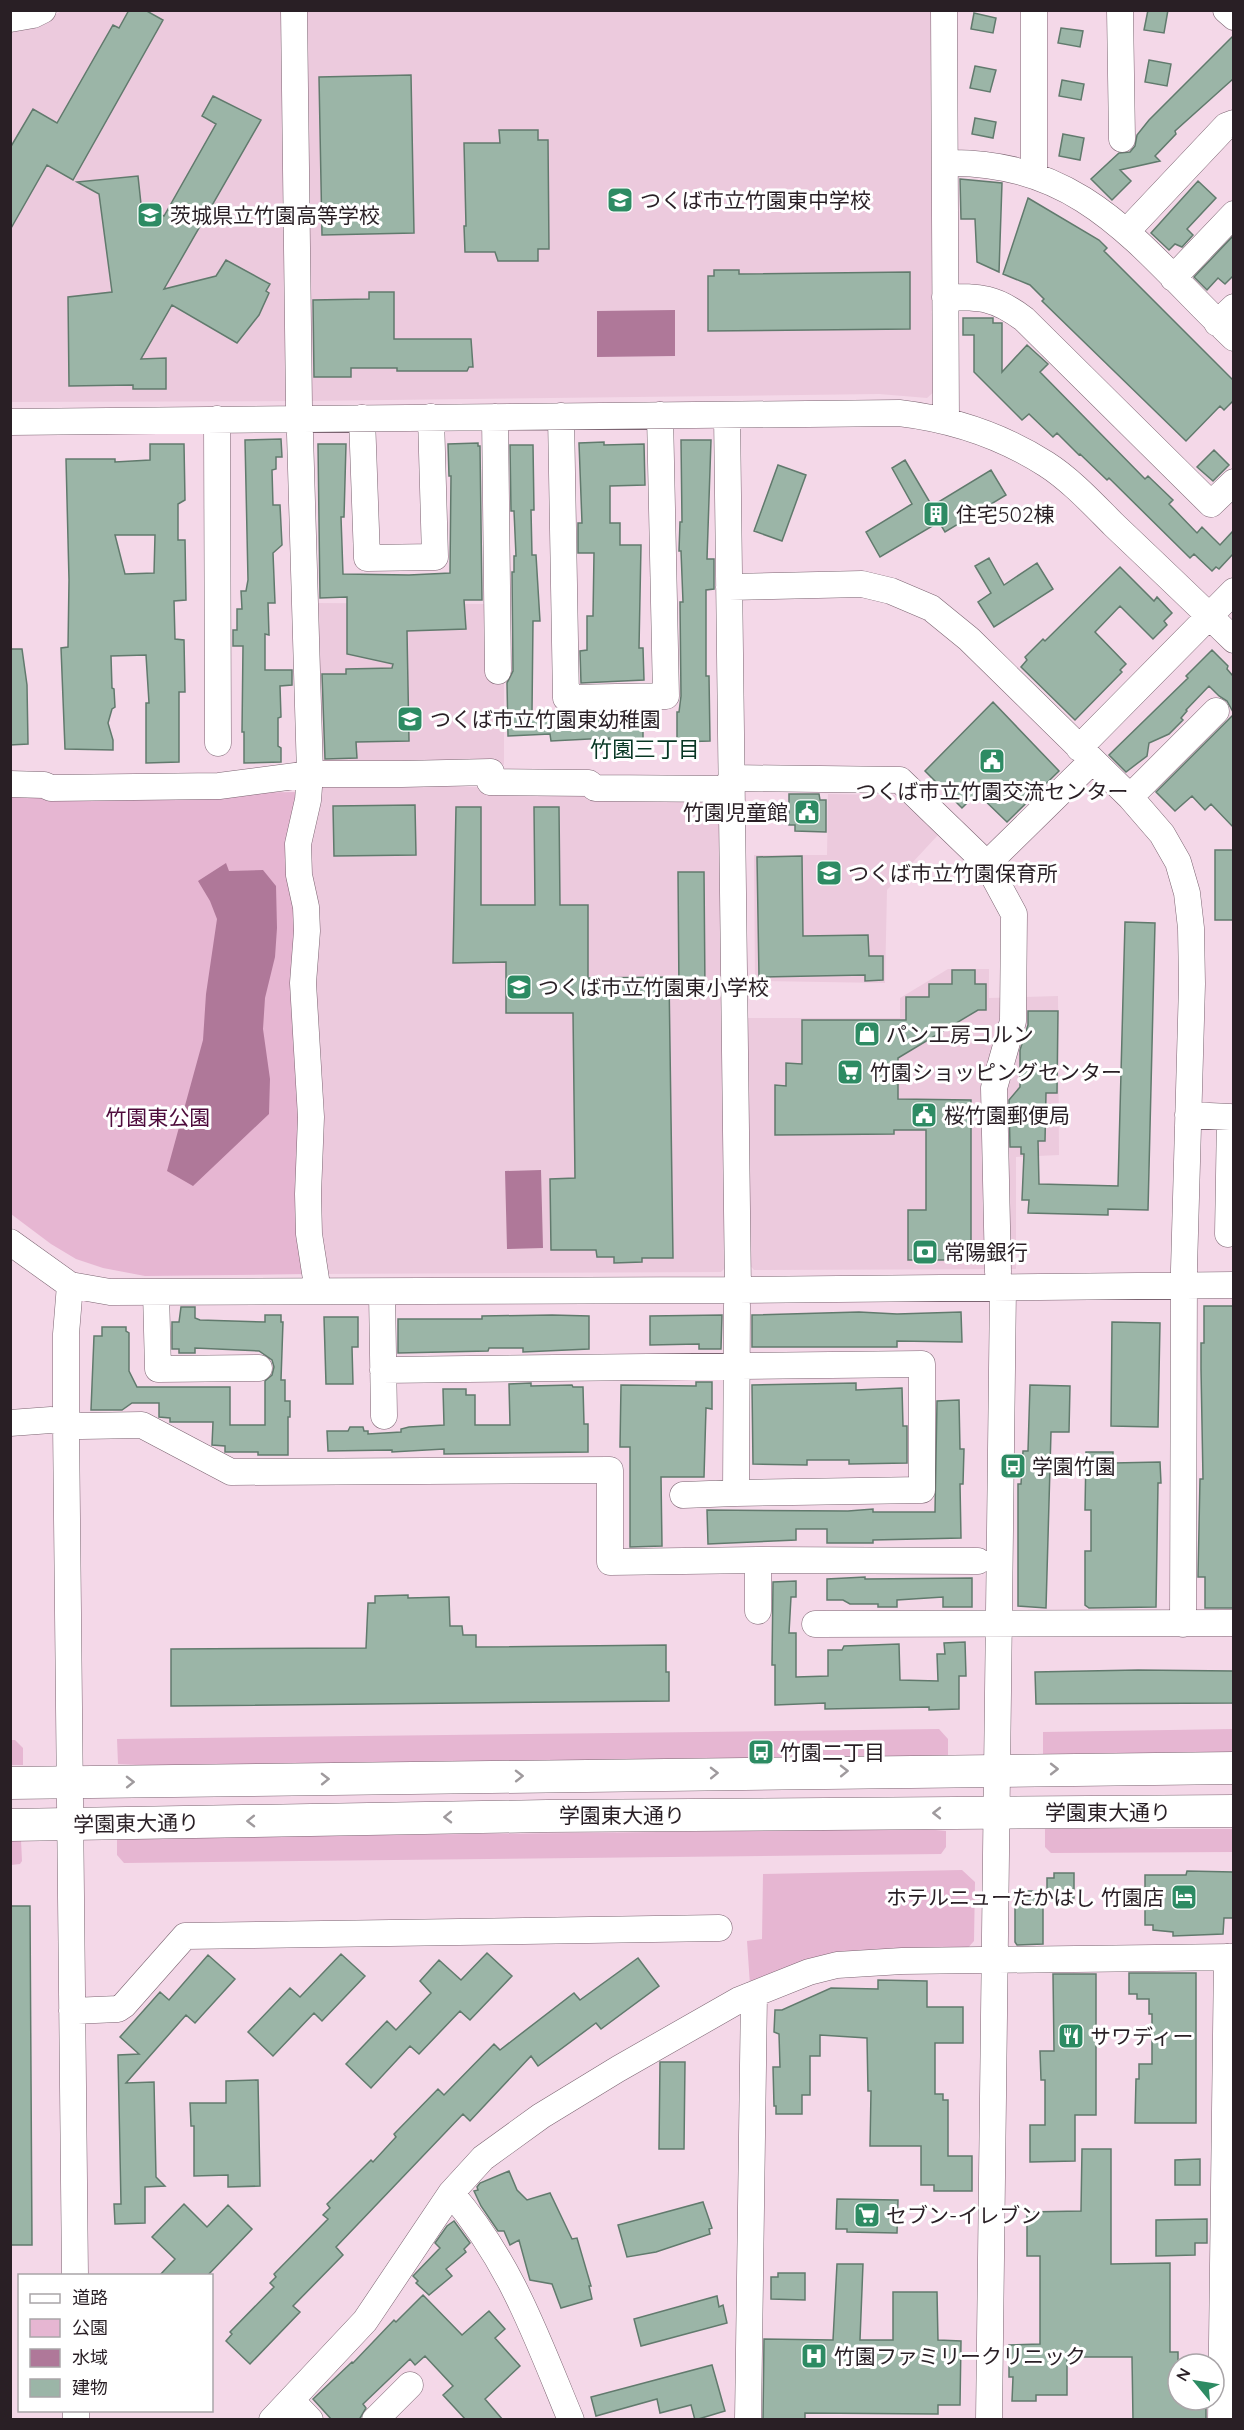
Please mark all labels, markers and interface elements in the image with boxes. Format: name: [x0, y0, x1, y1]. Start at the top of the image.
school or university icon: つくば市立竹園東中学校: [605, 185, 635, 215]
place label: つくば市立竹園東中学校: [640, 187, 871, 213]
school or university icon: 茨城県立竹園高等学校: [135, 200, 165, 230]
place label: 茨城県立竹園高等学校: [170, 202, 380, 228]
building icon: 住宅502棟: [921, 499, 951, 529]
place label: 住宅502棟: [956, 501, 1055, 527]
school or university icon: つくば市立竹園東幼稚園: [395, 704, 425, 734]
place label: つくば市立竹園東幼稚園: [430, 706, 661, 732]
district label: 竹園三丁目: [590, 735, 700, 763]
public building icon: つくば市立竹園交流センター: [977, 746, 1007, 776]
place label: つくば市立竹園交流センター: [856, 778, 1129, 804]
public building icon: 竹園児童館: [792, 797, 822, 827]
place label: 竹園児童館: [683, 799, 788, 825]
school or university icon: つくば市立竹園保育所: [814, 858, 844, 888]
place label: つくば市立竹園保育所: [848, 860, 1058, 886]
school or university icon: つくば市立竹園東小学校: [504, 972, 534, 1002]
place label: つくば市立竹園東小学校: [538, 974, 769, 1000]
shop icon: パン工房コルン: [852, 1019, 882, 1049]
place label: パン工房コルン: [886, 1021, 1034, 1047]
supermarket icon: 竹園ショッピングセンター: [835, 1057, 865, 1087]
place label: 竹園ショッピングセンター: [870, 1059, 1122, 1085]
public building icon: 桜竹園郵便局: [909, 1100, 939, 1130]
place label: 桜竹園郵便局: [944, 1102, 1070, 1128]
park label: 竹園東公園: [106, 1104, 211, 1130]
bank icon: 常陽銀行: [910, 1237, 940, 1267]
place label: 常陽銀行: [944, 1239, 1028, 1265]
bus stop icon: 学園竹園: [998, 1451, 1028, 1481]
place label: 学園竹園: [1032, 1453, 1116, 1479]
bus stop icon: 竹園二丁目: [746, 1737, 776, 1767]
place label: 竹園二丁目: [780, 1739, 885, 1765]
one-way arrow: [1049, 1763, 1058, 1775]
one-way arrow: [840, 1765, 849, 1777]
one-way arrow: [710, 1767, 719, 1779]
one-way arrow: [515, 1770, 524, 1782]
one-way arrow: [320, 1773, 329, 1785]
one-way arrow: [125, 1775, 134, 1788]
street label: 学園東大通り: [1045, 1799, 1171, 1825]
street label: 学園東大通り: [559, 1802, 685, 1828]
one-way arrow: [932, 1807, 941, 1819]
street label: 学園東大通り: [73, 1809, 199, 1837]
one-way arrow: [443, 1811, 452, 1824]
one-way arrow: [246, 1815, 255, 1827]
hotel icon: ホテルニューたかはし 竹園店: [1169, 1882, 1199, 1912]
place label: ホテルニューたかはし 竹園店: [886, 1884, 1164, 1910]
restaurant icon: サワディー: [1056, 2021, 1086, 2051]
place label: サワディー: [1090, 2023, 1194, 2049]
supermarket icon: セブン-イレブン: [852, 2200, 882, 2230]
place label: セブン-イレブン: [886, 2202, 1041, 2228]
legend: [18, 2274, 213, 2412]
text: 道路: [72, 2286, 108, 2309]
text: 公園: [72, 2316, 108, 2339]
hospital icon: 竹園ファミリークリニック: [799, 2341, 829, 2371]
place label: 竹園ファミリークリニック: [834, 2343, 1086, 2369]
text: 水域: [72, 2346, 108, 2369]
north arrow: [1166, 2352, 1226, 2412]
text: N: [1171, 2364, 1195, 2385]
text: 建物: [72, 2376, 108, 2399]

